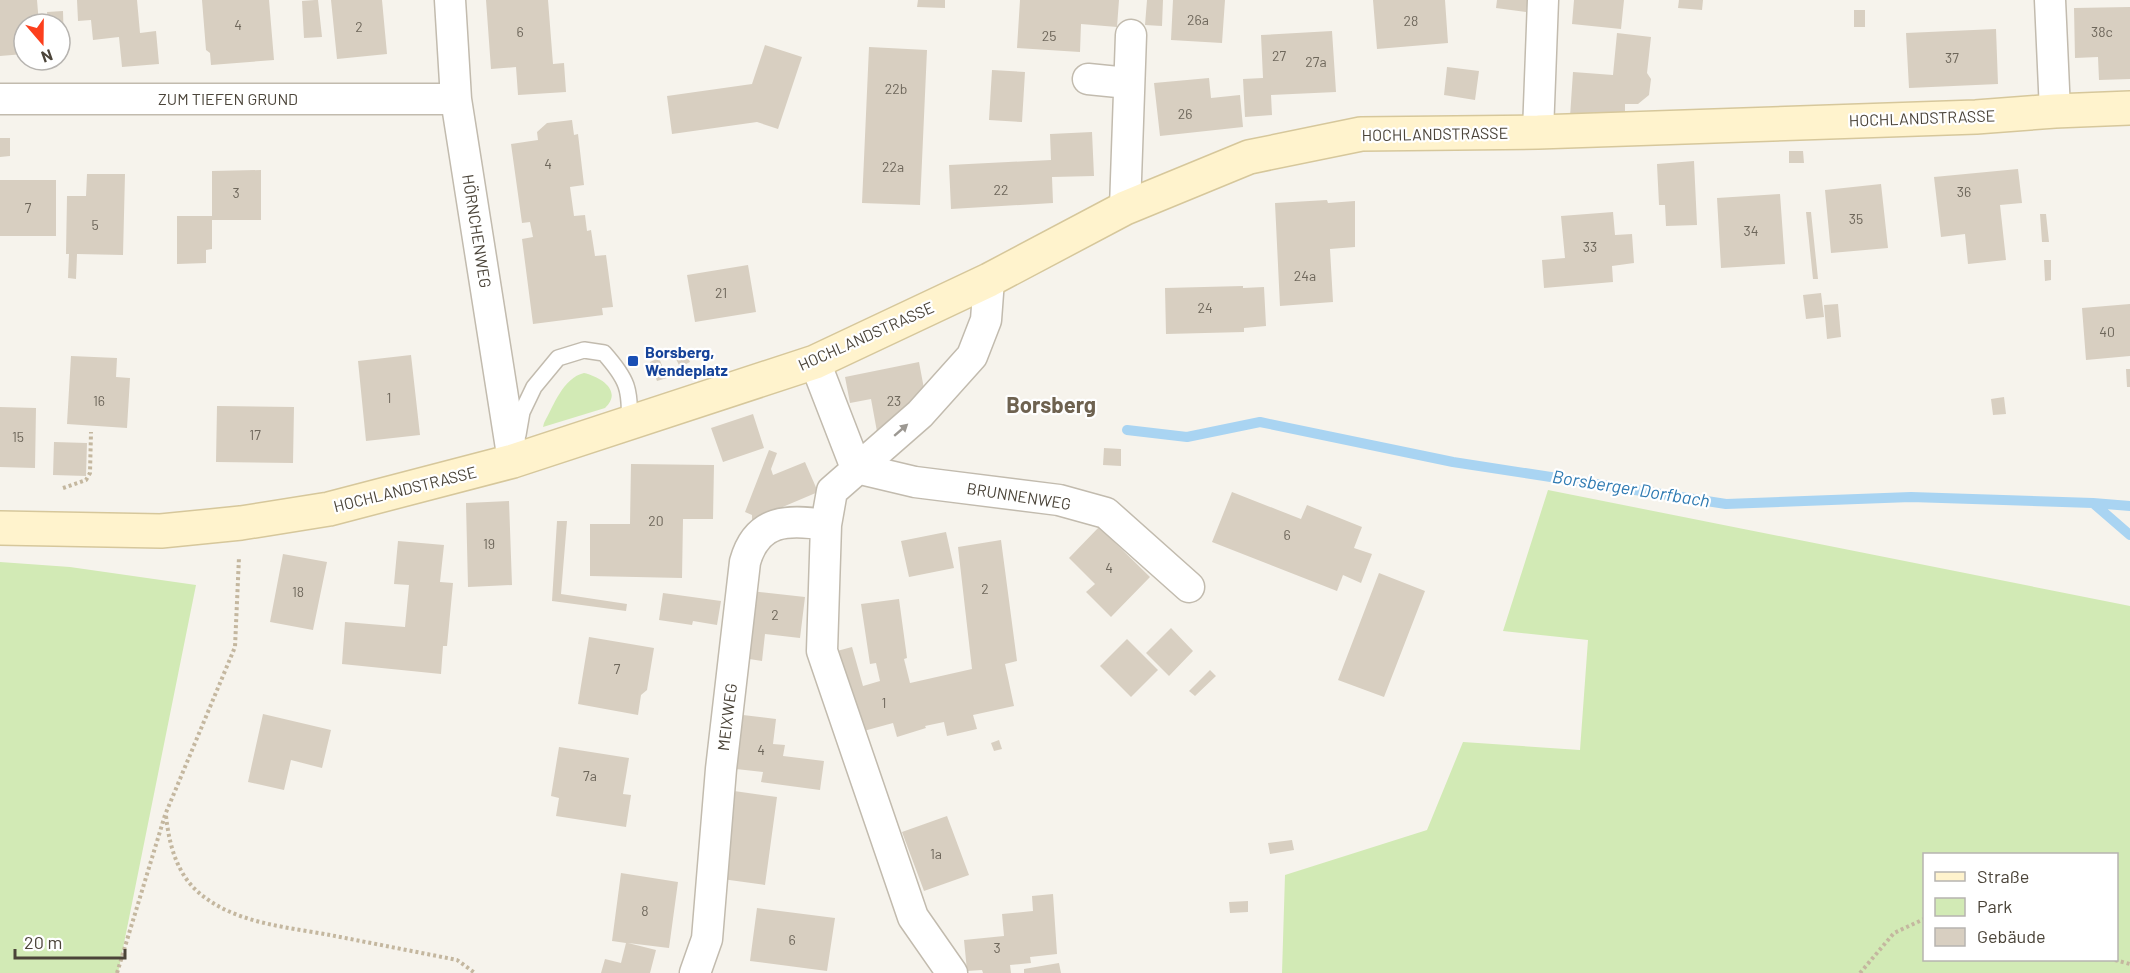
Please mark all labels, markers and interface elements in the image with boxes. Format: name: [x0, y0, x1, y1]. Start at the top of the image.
house number: 26a: [1187, 11, 1209, 28]
north arrow: [12, 12, 72, 72]
house number: 28: [1404, 12, 1418, 29]
house number: 4: [234, 16, 242, 33]
house number: 2: [355, 18, 363, 35]
house number: 6: [516, 23, 524, 40]
house number: 38c: [2091, 23, 2113, 40]
house number: 25: [1042, 27, 1056, 44]
text: N: [39, 46, 56, 67]
house number: 27: [1272, 47, 1286, 64]
house number: 37: [1945, 49, 1959, 66]
house number: 27a: [1305, 53, 1327, 70]
house number: 22b: [885, 80, 907, 97]
street label: ZUM TIEFEN GRUND: [158, 89, 298, 108]
house number: 26: [1178, 105, 1192, 122]
street label: HOCHLANDSTRASSE: [1848, 105, 1996, 130]
street label: HOCHLANDSTRASSE: [1362, 123, 1508, 144]
house number: 4: [544, 155, 552, 172]
house number: 22a: [882, 158, 904, 175]
street label: HÖRNCHENWEG: [459, 173, 496, 289]
house number: 22: [993, 181, 1009, 198]
house number: 36: [1957, 183, 1971, 200]
house number: 3: [232, 184, 240, 201]
house number: 7: [25, 199, 32, 216]
house number: 35: [1849, 210, 1863, 227]
house number: 5: [91, 216, 99, 233]
house number: 34: [1744, 222, 1758, 239]
house number: 33: [1583, 238, 1597, 255]
house number: 24a: [1294, 267, 1316, 284]
house number: 21: [715, 284, 727, 301]
street label: HOCHLANDSTRASSE: [795, 297, 937, 374]
house number: 24: [1197, 299, 1213, 316]
house number: 40: [2099, 323, 2115, 340]
place label: Borsberg, Wendeplatz: [645, 342, 728, 379]
marker: Borsberg, Wendeplatz: [626, 354, 640, 368]
house number: 1: [387, 389, 391, 406]
district label: Borsberg: [1006, 391, 1096, 417]
house number: 16: [93, 392, 105, 409]
house number: 23: [887, 392, 901, 409]
one-way arrow: [893, 424, 908, 437]
house number: 17: [249, 426, 261, 443]
house number: 15: [12, 428, 24, 445]
street label: HOCHLANDSTRASSE: [331, 462, 478, 515]
water label: Borsberger Dorfbach: [1551, 465, 1711, 511]
street label: BRUNNENWEG: [966, 478, 1073, 513]
house number: 20: [648, 512, 664, 529]
house number: 6: [1283, 526, 1291, 543]
house number: 19: [483, 535, 495, 552]
house number: 4: [1105, 559, 1113, 576]
house number: 2: [981, 580, 989, 597]
house number: 18: [292, 583, 304, 600]
house number: 2: [771, 606, 779, 623]
house number: 7: [614, 660, 621, 677]
street label: MEIXWEG: [713, 682, 740, 752]
house number: 1: [882, 694, 886, 711]
house number: 4: [757, 741, 765, 758]
house number: 7a: [583, 767, 597, 784]
house number: 1a: [930, 845, 942, 862]
legend: [1923, 853, 2118, 961]
text: Straße: [1977, 865, 2029, 887]
text: Park: [1977, 895, 2012, 917]
house number: 8: [641, 902, 649, 919]
scale bar: [15, 922, 124, 960]
text: Gebäude: [1977, 925, 2046, 947]
text: 20 m: [24, 931, 62, 953]
house number: 6: [788, 931, 796, 948]
house number: 3: [993, 939, 1001, 956]

